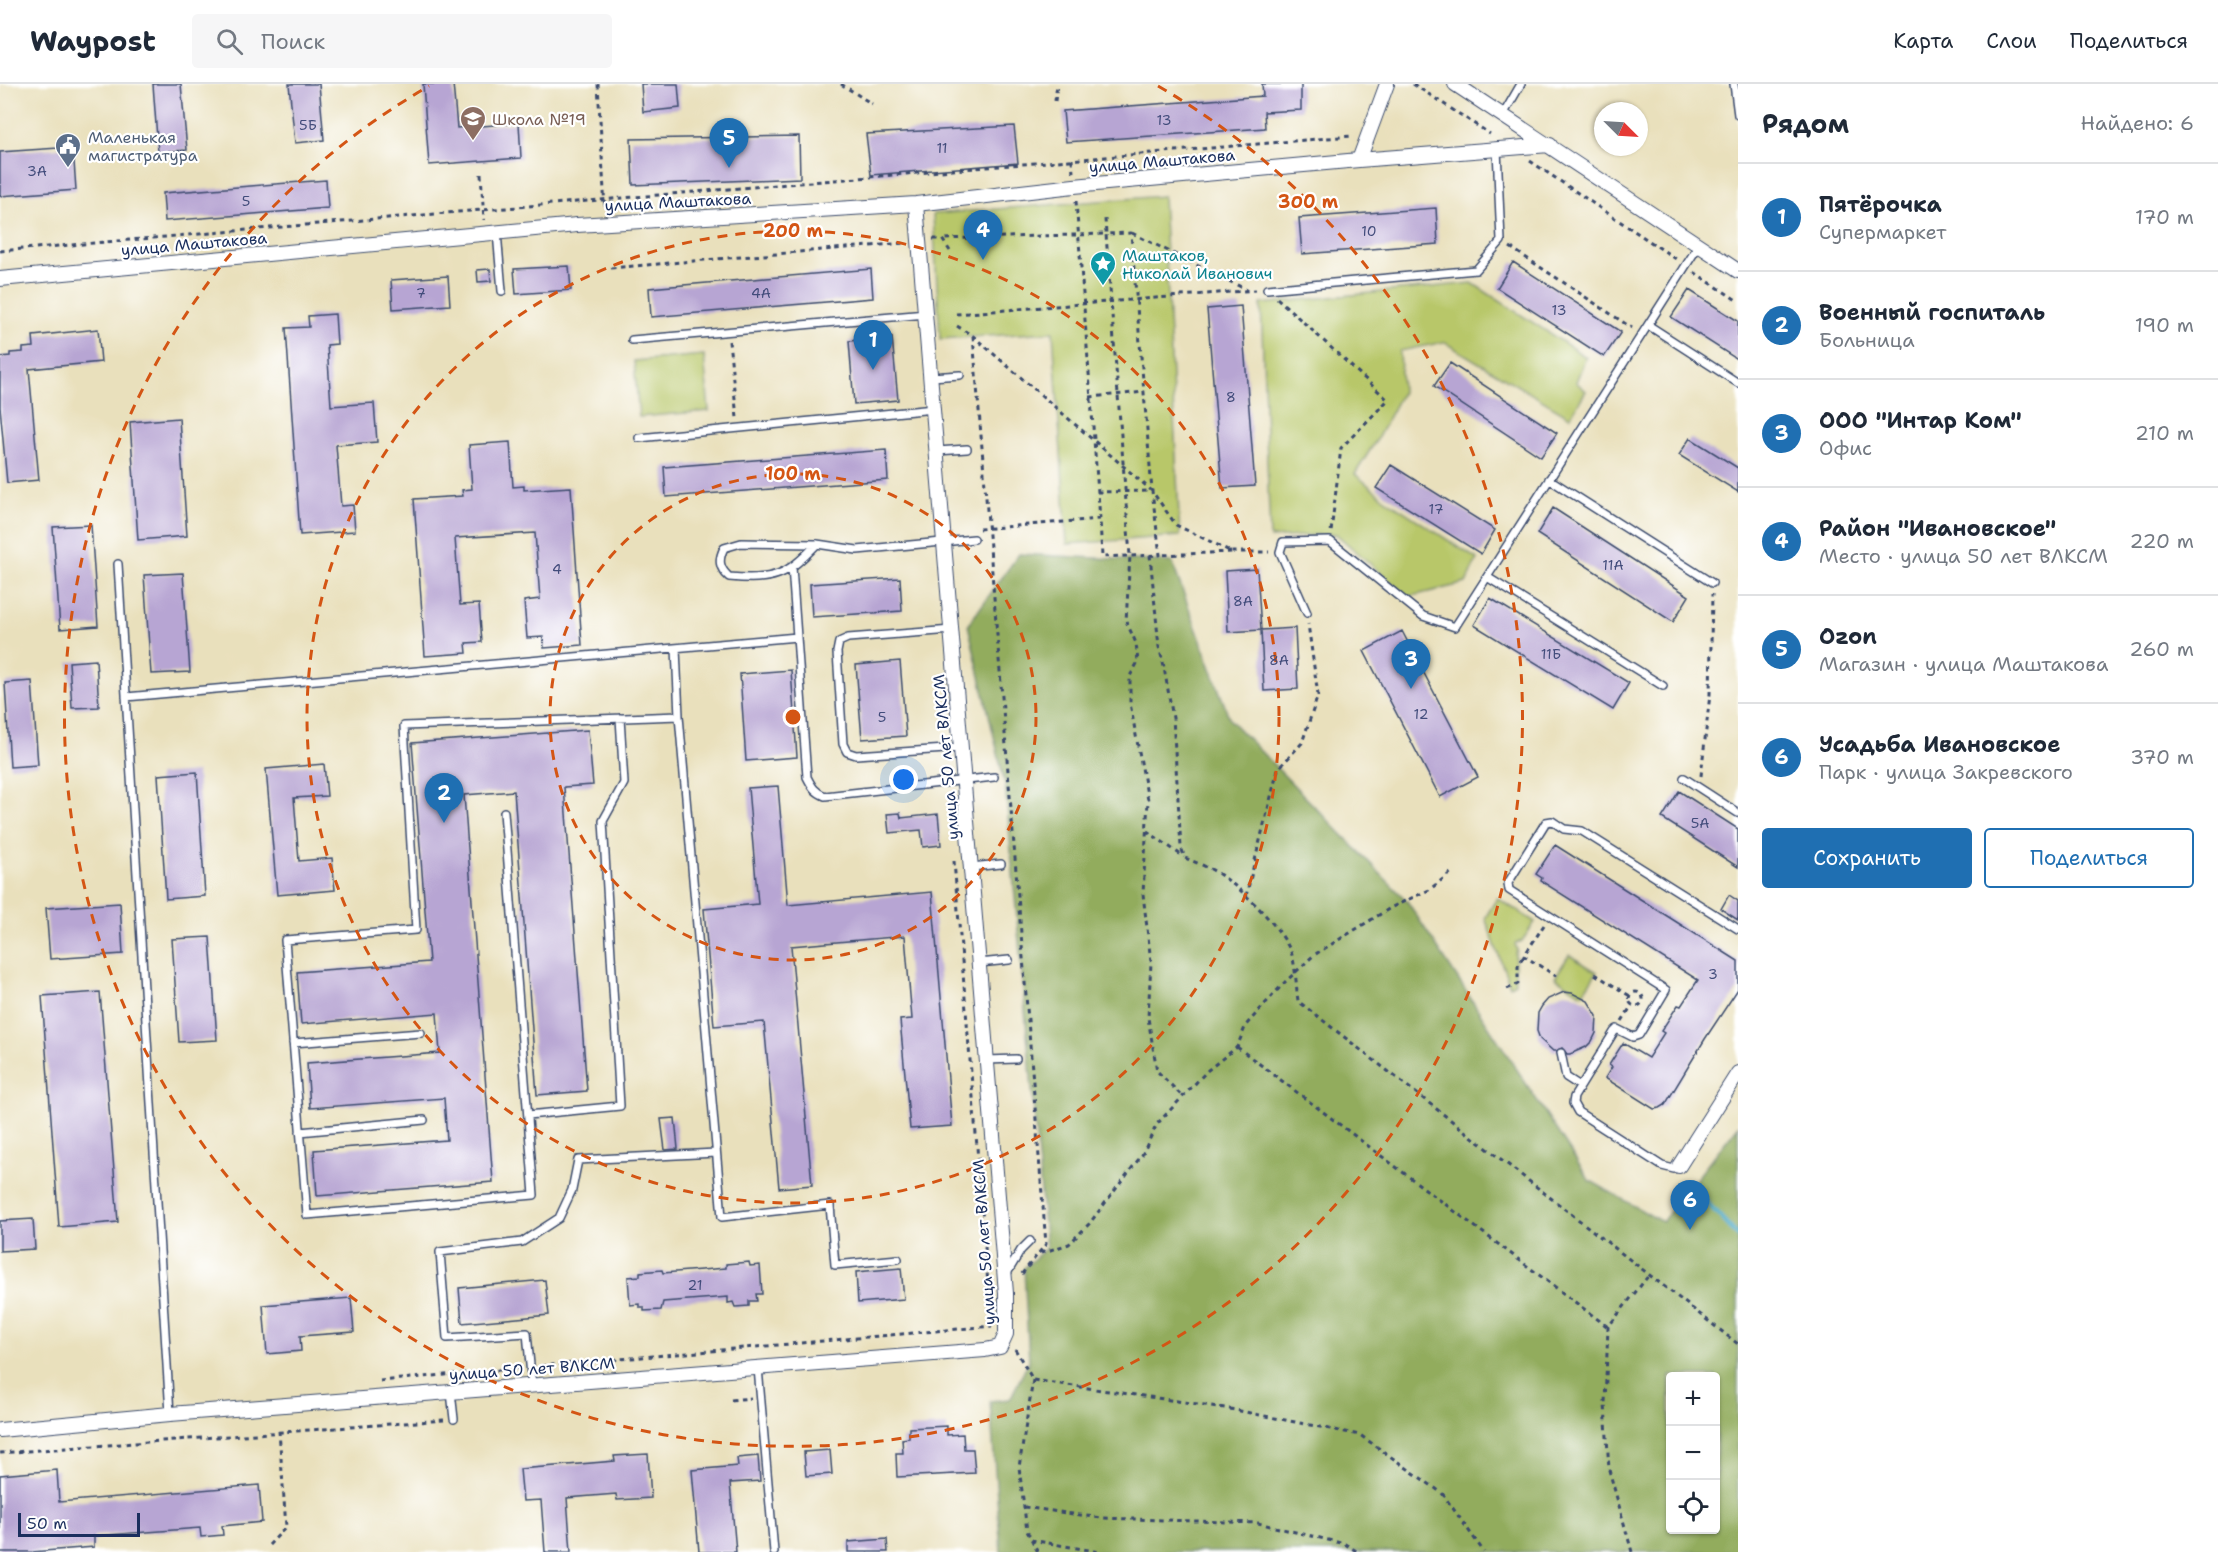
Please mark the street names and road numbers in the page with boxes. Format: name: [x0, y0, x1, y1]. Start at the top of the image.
street label: улица Маштакова: [1088, 144, 1236, 178]
street label: улица Маштакова: [604, 188, 752, 216]
street label: улица Маштакова: [120, 227, 268, 261]
street label: улица 50 лет ВЛКСМ: [928, 673, 964, 841]
street label: улица 50 лет ВЛКСМ: [968, 1158, 1000, 1326]
street label: улица 50 лет ВЛКСМ: [448, 1353, 616, 1385]

